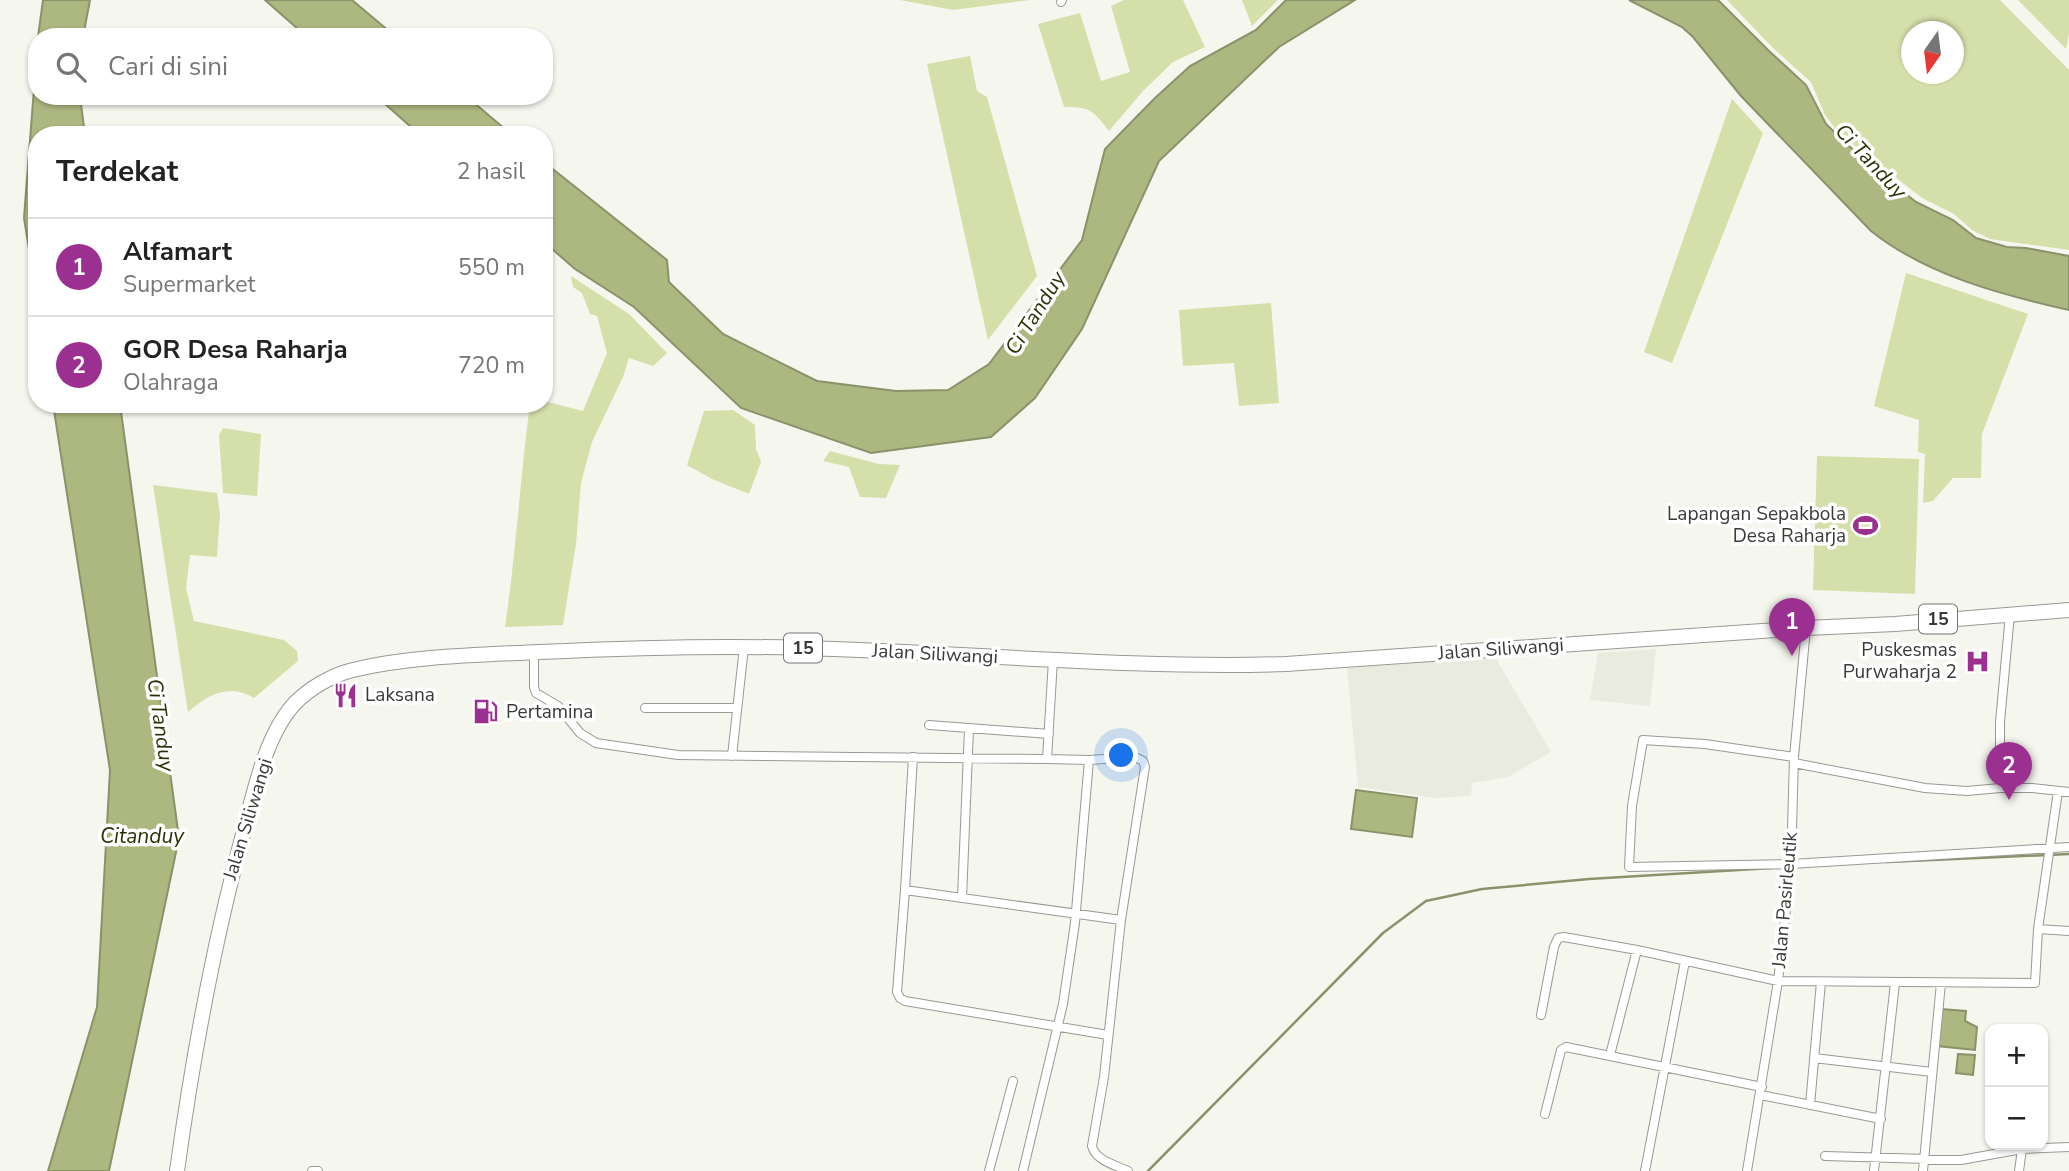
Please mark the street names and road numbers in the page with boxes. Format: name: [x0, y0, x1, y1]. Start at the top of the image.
road number: 15: [1919, 604, 1957, 634]
street label: Jalan Siliwangi: [1436, 632, 1565, 666]
road number: 15: [784, 634, 822, 662]
street label: Jalan Siliwangi: [870, 638, 999, 670]
street label: Jalan Siliwangi: [217, 755, 279, 884]
street label: Jalan Pasirleutik: [1766, 830, 1804, 970]

